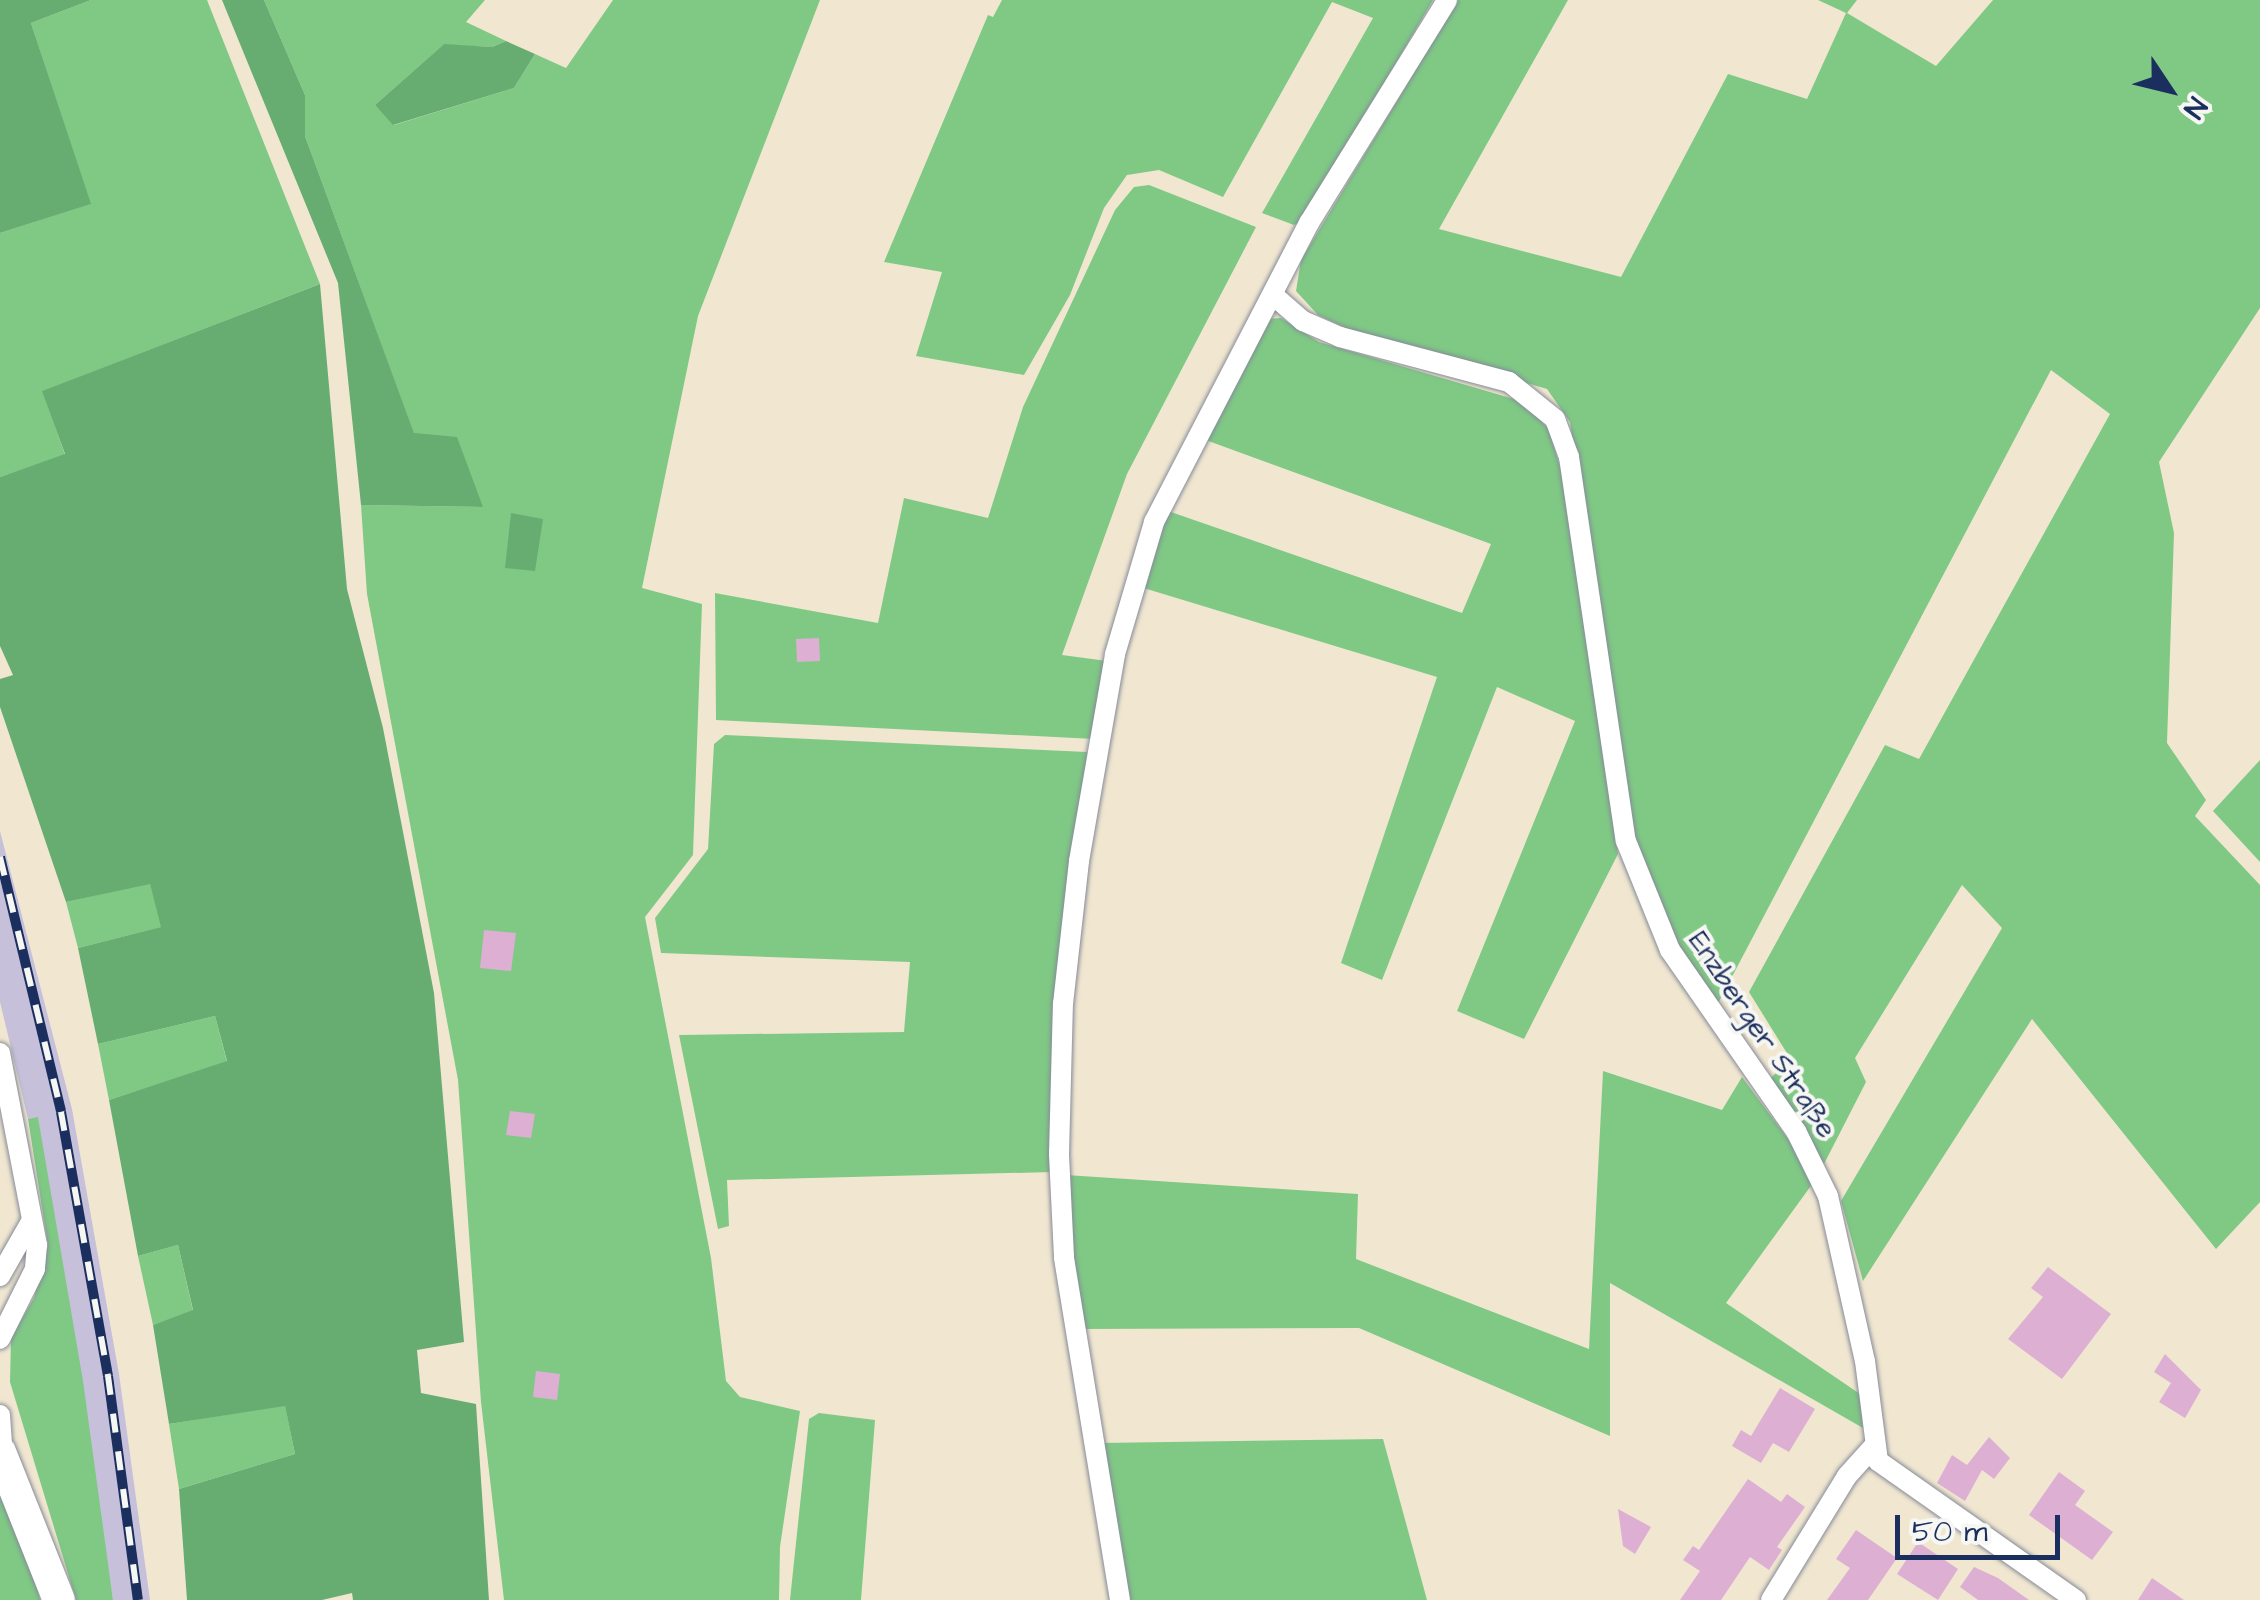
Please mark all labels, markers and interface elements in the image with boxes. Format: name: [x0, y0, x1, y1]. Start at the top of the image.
north arrow: [2120, 40, 2220, 140]
text: N: [2174, 89, 2216, 126]
street label: Enzberger Straße: [1681, 926, 1843, 1144]
scale bar: [1900, 1495, 2065, 1557]
text: 50 m: [1912, 1511, 1988, 1553]

